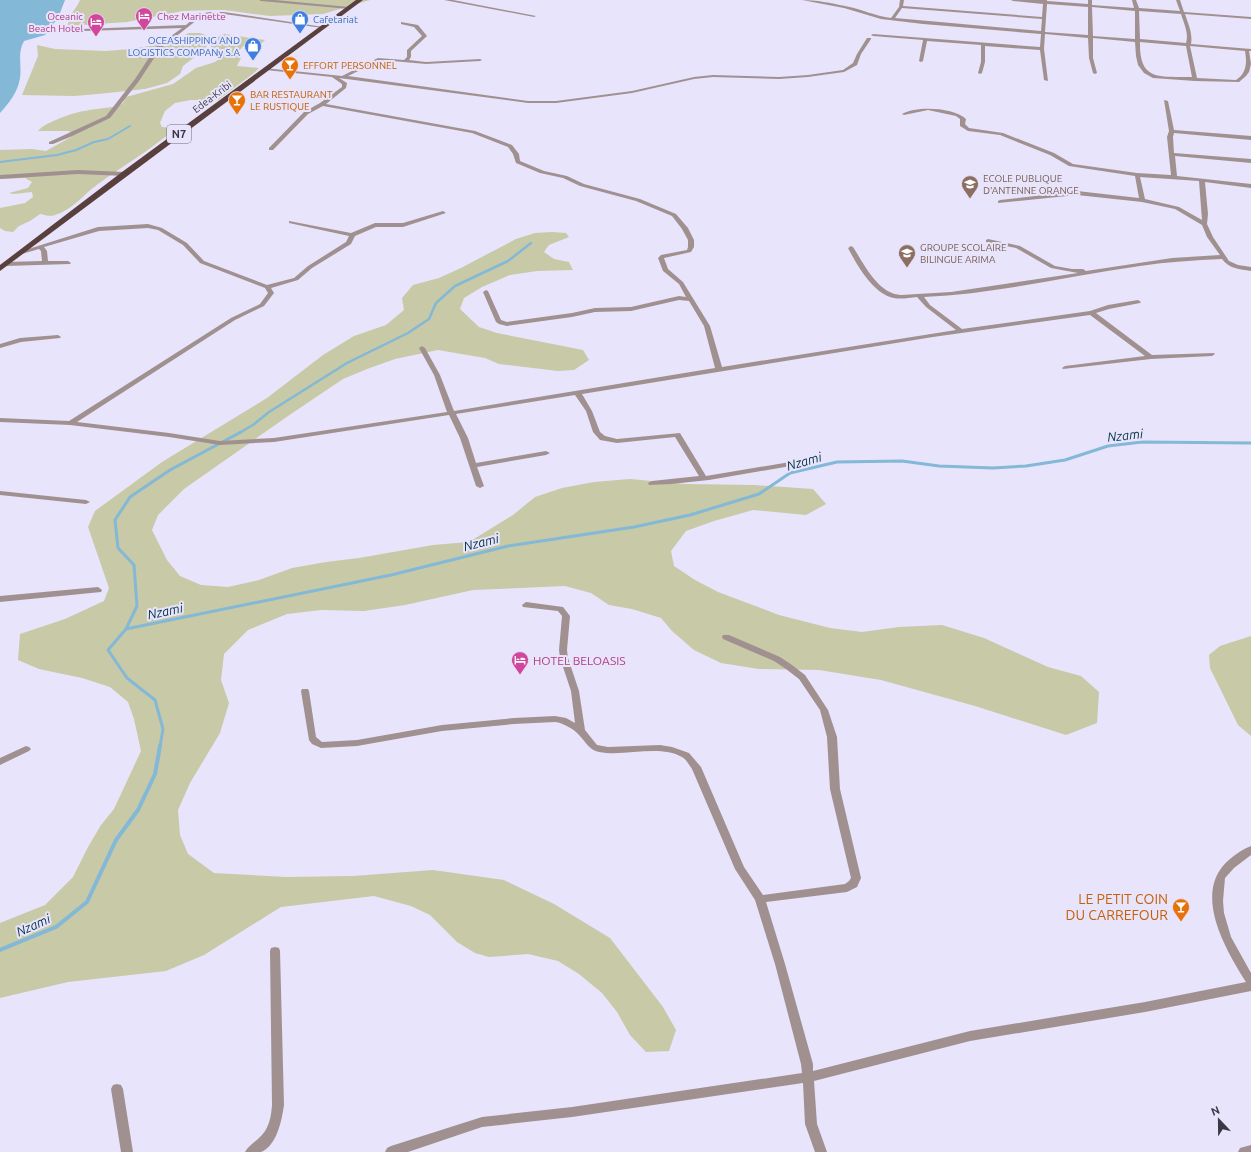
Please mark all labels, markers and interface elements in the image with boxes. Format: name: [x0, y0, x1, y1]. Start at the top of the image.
hotel icon: Chez Marinette: [134, 6, 154, 31]
shop icon: Cafetariat: [290, 9, 310, 34]
place label: Oceanic Beach Hotel: [28, 11, 83, 34]
place label: Chez Marinette: [157, 11, 226, 22]
hotel icon: Oceanic Beach Hotel: [86, 12, 106, 37]
place label: Cafetariat: [313, 14, 358, 25]
place label: OCEASHIPPING AND LOGISTICS COMPANy S.A: [128, 35, 240, 58]
shop icon: OCEASHIPPING AND LOGISTICS COMPANy S.A: [243, 36, 263, 61]
bar icon: EFFORT PERSONNEL: [280, 55, 300, 80]
place label: EFFORT PERSONNEL: [303, 60, 397, 71]
street label: Edea-Kribi: [191, 79, 233, 115]
place label: BAR RESTAURANT LE RUSTIQUE: [250, 89, 333, 112]
bar icon: BAR RESTAURANT LE RUSTIQUE: [227, 90, 247, 115]
road number: N7: [167, 125, 191, 143]
place label: ECOLE PUBLIQUE D'ANTENNE ORANGE: [983, 173, 1079, 196]
school or university icon: ECOLE PUBLIQUE D'ANTENNE ORANGE: [960, 174, 980, 199]
place label: GROUPE SCOLAIRE BILINGUE ARIMA: [920, 242, 1007, 265]
school or university icon: GROUPE SCOLAIRE BILINGUE ARIMA: [897, 243, 917, 268]
water label: Nzami: [1106, 426, 1144, 444]
water label: Nzami: [785, 449, 824, 473]
water label: Nzami: [462, 531, 501, 553]
water label: Nzami: [146, 600, 185, 622]
hotel icon: HOTEL BELOASIS: [510, 650, 530, 675]
place label: HOTEL BELOASIS: [533, 654, 626, 667]
place label: LE PETIT COIN DU CARREFOUR: [1066, 891, 1168, 923]
bar icon: LE PETIT COIN DU CARREFOUR: [1171, 897, 1191, 922]
water label: Nzami: [14, 911, 53, 939]
north arrow: [1199, 1100, 1239, 1140]
text: N: [1209, 1104, 1221, 1118]

